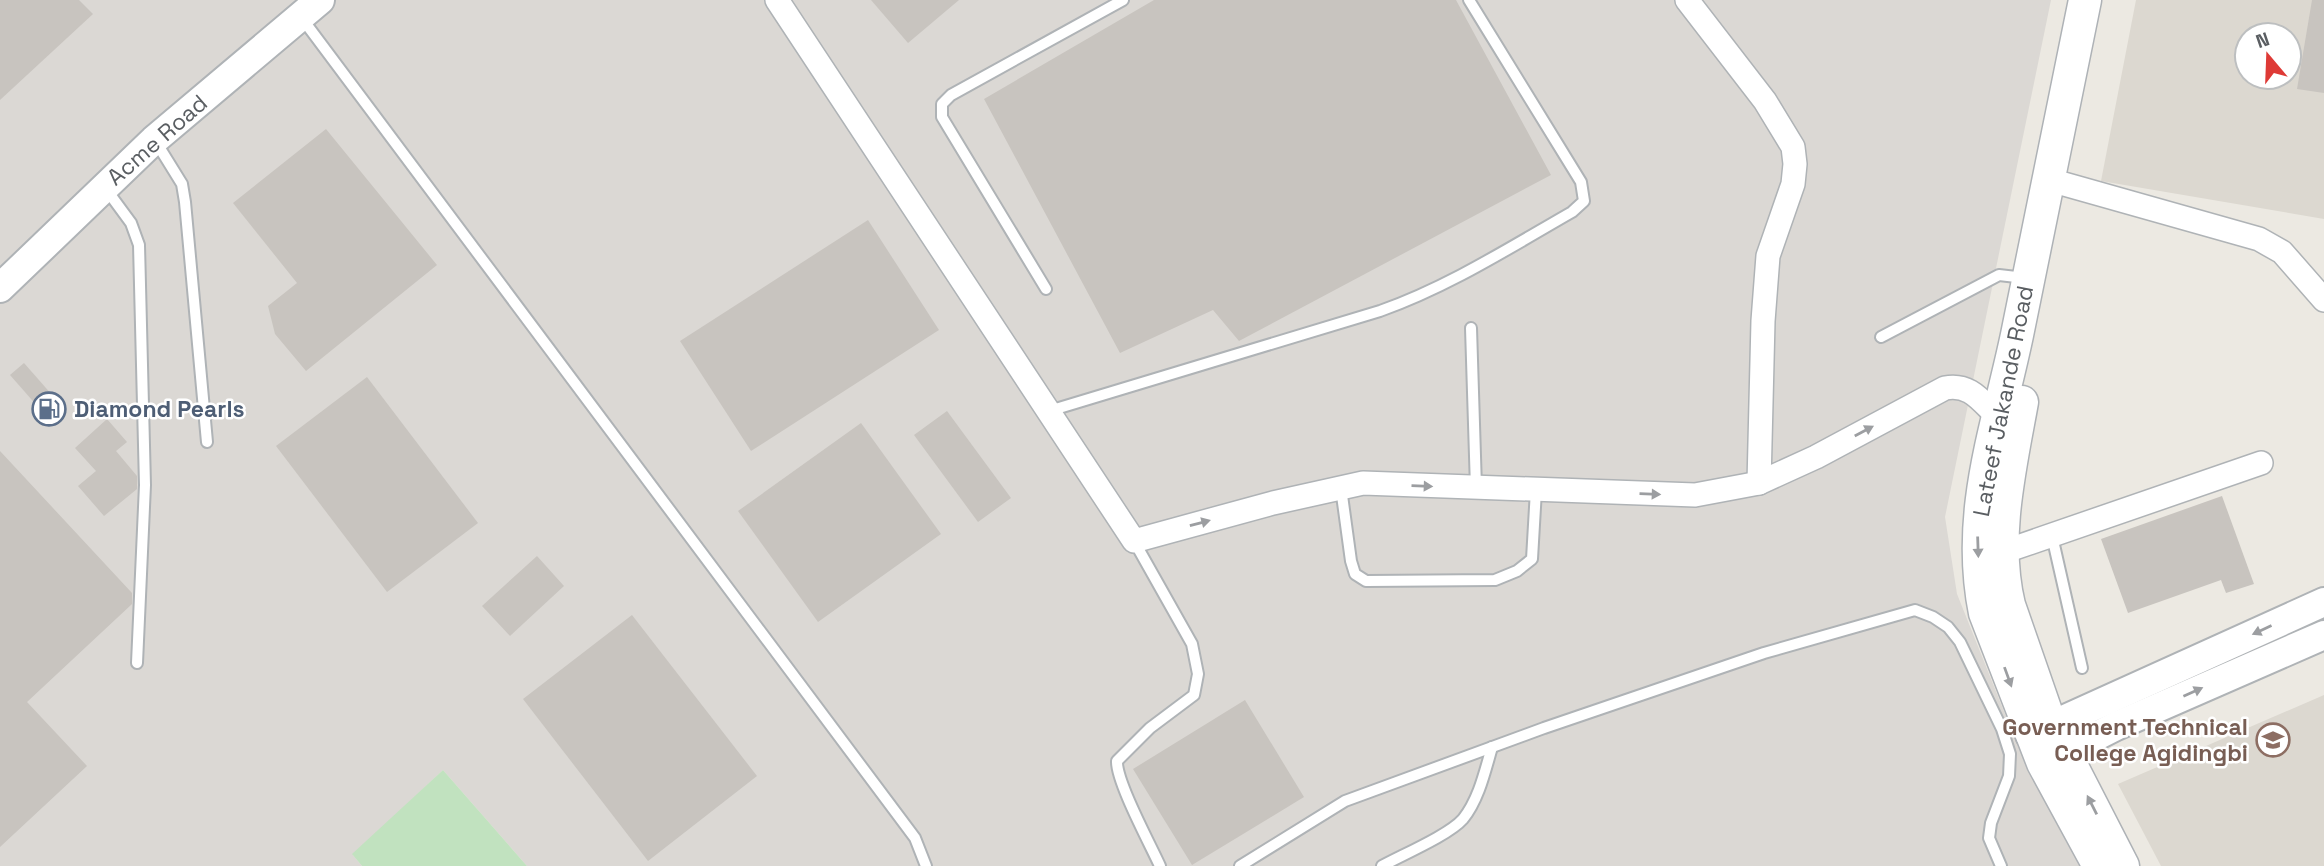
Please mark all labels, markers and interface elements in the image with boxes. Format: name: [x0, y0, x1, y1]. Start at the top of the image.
north arrow: [2233, 21, 2303, 91]
text: N: [2253, 27, 2273, 54]
street label: Acme Road: [100, 88, 214, 192]
street label: Lateef Jakande Road: [1966, 283, 2040, 519]
fuel station icon: Diamond Pearls: [30, 390, 68, 428]
place label: Diamond Pearls: [74, 394, 245, 424]
one-way arrow: [1854, 425, 1874, 437]
one-way arrow: [1411, 480, 1433, 491]
one-way arrow: [1639, 488, 1661, 499]
one-way arrow: [1189, 517, 1211, 528]
one-way arrow: [1973, 537, 1984, 559]
one-way arrow: [2252, 625, 2272, 636]
one-way arrow: [2003, 666, 2014, 687]
one-way arrow: [2183, 687, 2204, 698]
place label: Government Technical College Agidingbi: [2002, 712, 2248, 768]
school or university icon: Government Technical College Agidingbi: [2254, 721, 2292, 759]
one-way arrow: [2087, 795, 2098, 815]

